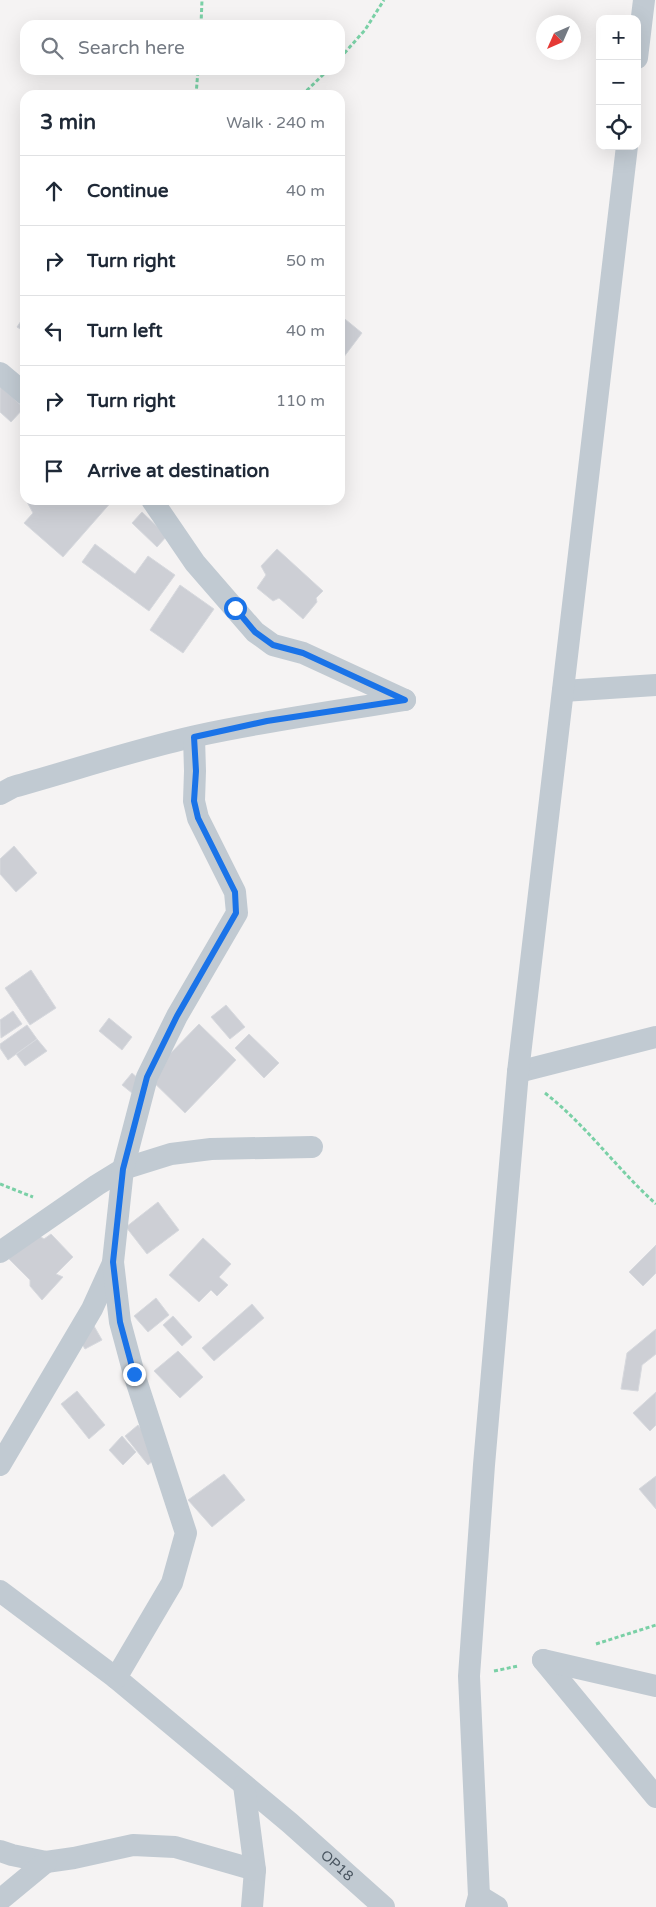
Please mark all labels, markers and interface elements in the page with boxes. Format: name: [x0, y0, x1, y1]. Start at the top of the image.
north arrow: [536, 15, 581, 60]
map controls: [596, 15, 641, 150]
button: +: [596, 15, 641, 60]
search box: [20, 20, 345, 75]
icon: search: [38, 34, 66, 62]
text: Search here: [78, 37, 185, 59]
button: −: [596, 60, 641, 105]
button: locate: [596, 105, 641, 150]
text: 3 min: [40, 110, 96, 135]
text: Walk · 240 m: [226, 113, 325, 133]
icon: ahead: [40, 177, 68, 205]
text: Continue: [87, 180, 169, 202]
text: 40 m: [286, 181, 325, 201]
icon: right: [40, 247, 68, 275]
text: Turn right: [87, 250, 175, 272]
text: 50 m: [286, 251, 325, 271]
icon: left: [40, 317, 68, 345]
text: Turn left: [87, 320, 163, 342]
text: 40 m: [286, 321, 325, 341]
icon: right: [40, 387, 68, 415]
text: Turn right: [87, 390, 175, 412]
text: 110 m: [276, 391, 325, 411]
icon: arrive: [40, 457, 68, 485]
text: Arrive at destination: [87, 460, 270, 482]
route start: [224, 597, 247, 620]
route end: [123, 1363, 146, 1386]
street label: OP18: [317, 1847, 357, 1885]

